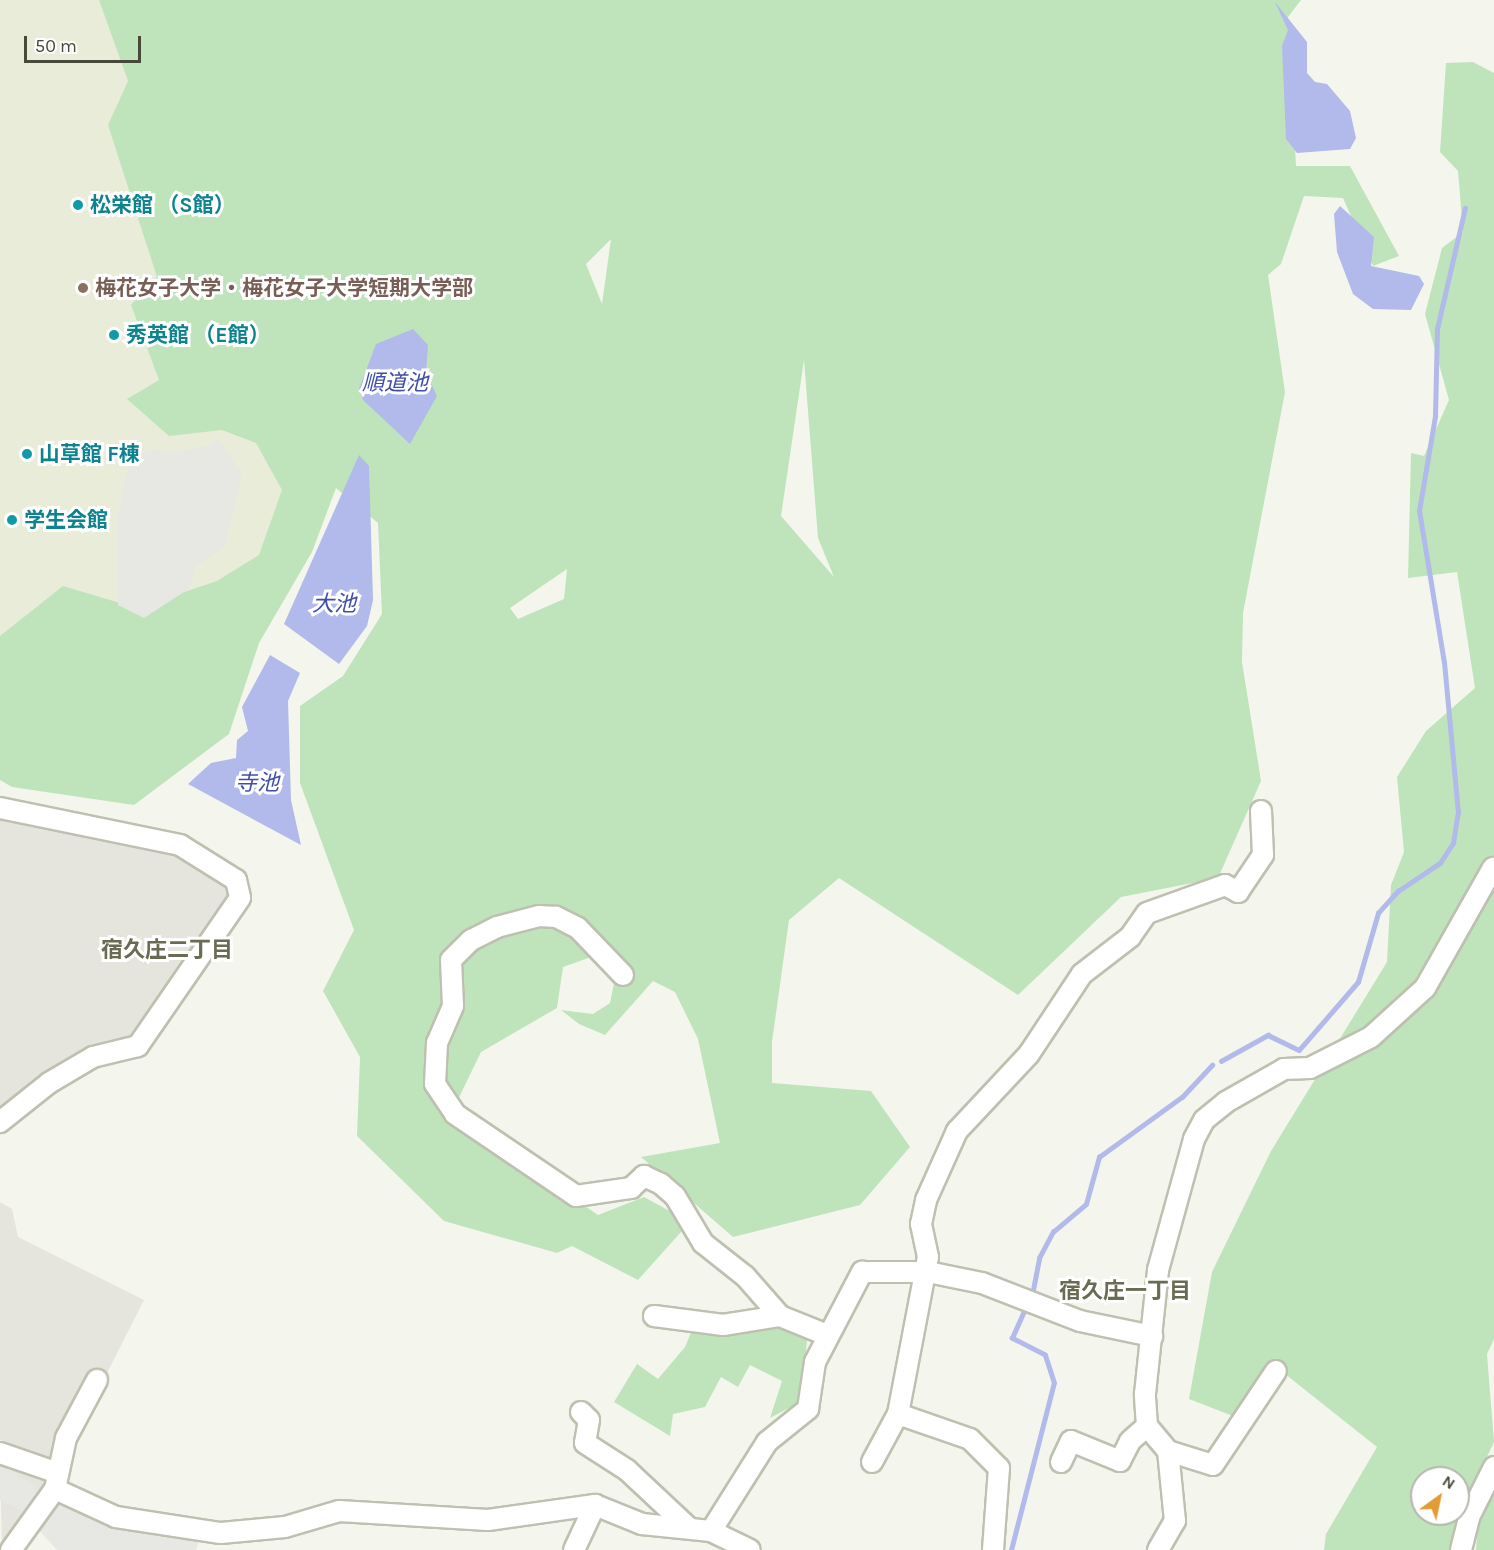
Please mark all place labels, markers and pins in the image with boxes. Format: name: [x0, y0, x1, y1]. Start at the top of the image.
place label: 松栄館 （S館）: [90, 192, 235, 218]
marker: 松栄館 （S館）: [71, 198, 85, 212]
place label: 梅花女子大学・梅花女子大学短期大学部: [95, 275, 473, 301]
marker: 梅花女子大学・梅花女子大学短期大学部: [76, 281, 90, 295]
place label: 秀英館 （E館）: [126, 322, 270, 348]
marker: 秀英館 （E館）: [107, 328, 121, 342]
place label: 山草館 F棟: [39, 441, 140, 467]
marker: 山草館 F棟: [20, 447, 34, 461]
place label: 学生会館: [24, 507, 108, 533]
marker: 学生会館: [5, 513, 19, 527]

